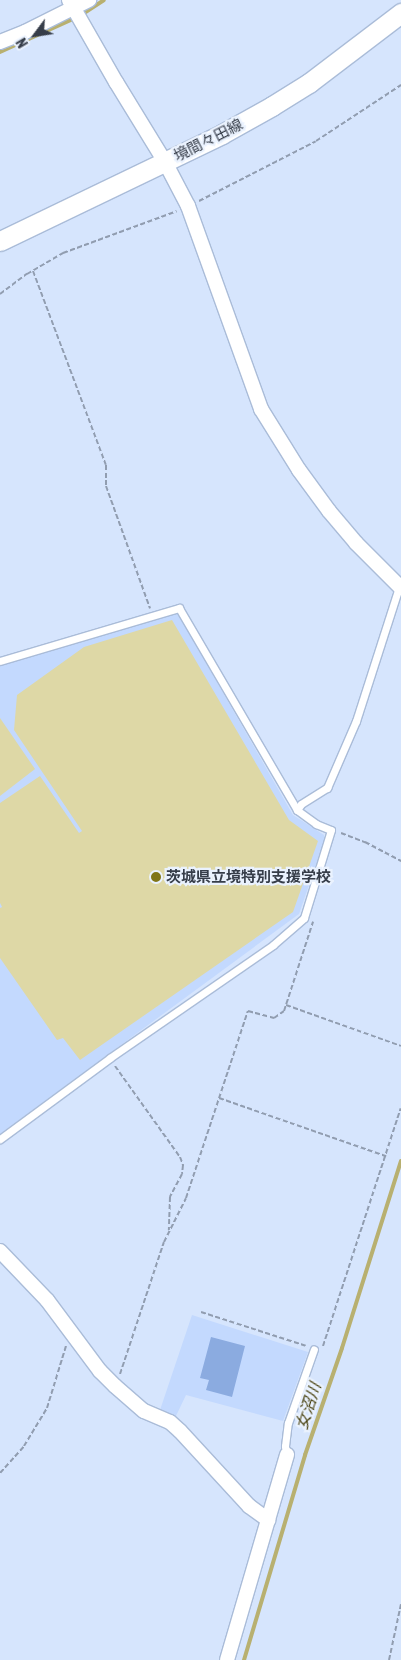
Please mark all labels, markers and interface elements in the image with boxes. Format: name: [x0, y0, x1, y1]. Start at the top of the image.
north arrow: [10, 10, 60, 60]
text: N: [13, 35, 31, 50]
street label: 境間々田線: [171, 115, 245, 165]
place label: 茨城県立境特別支援学校: [166, 868, 331, 886]
marker: 茨城県立境特別支援学校: [150, 871, 162, 883]
water label: 女沼川: [291, 1380, 325, 1432]

